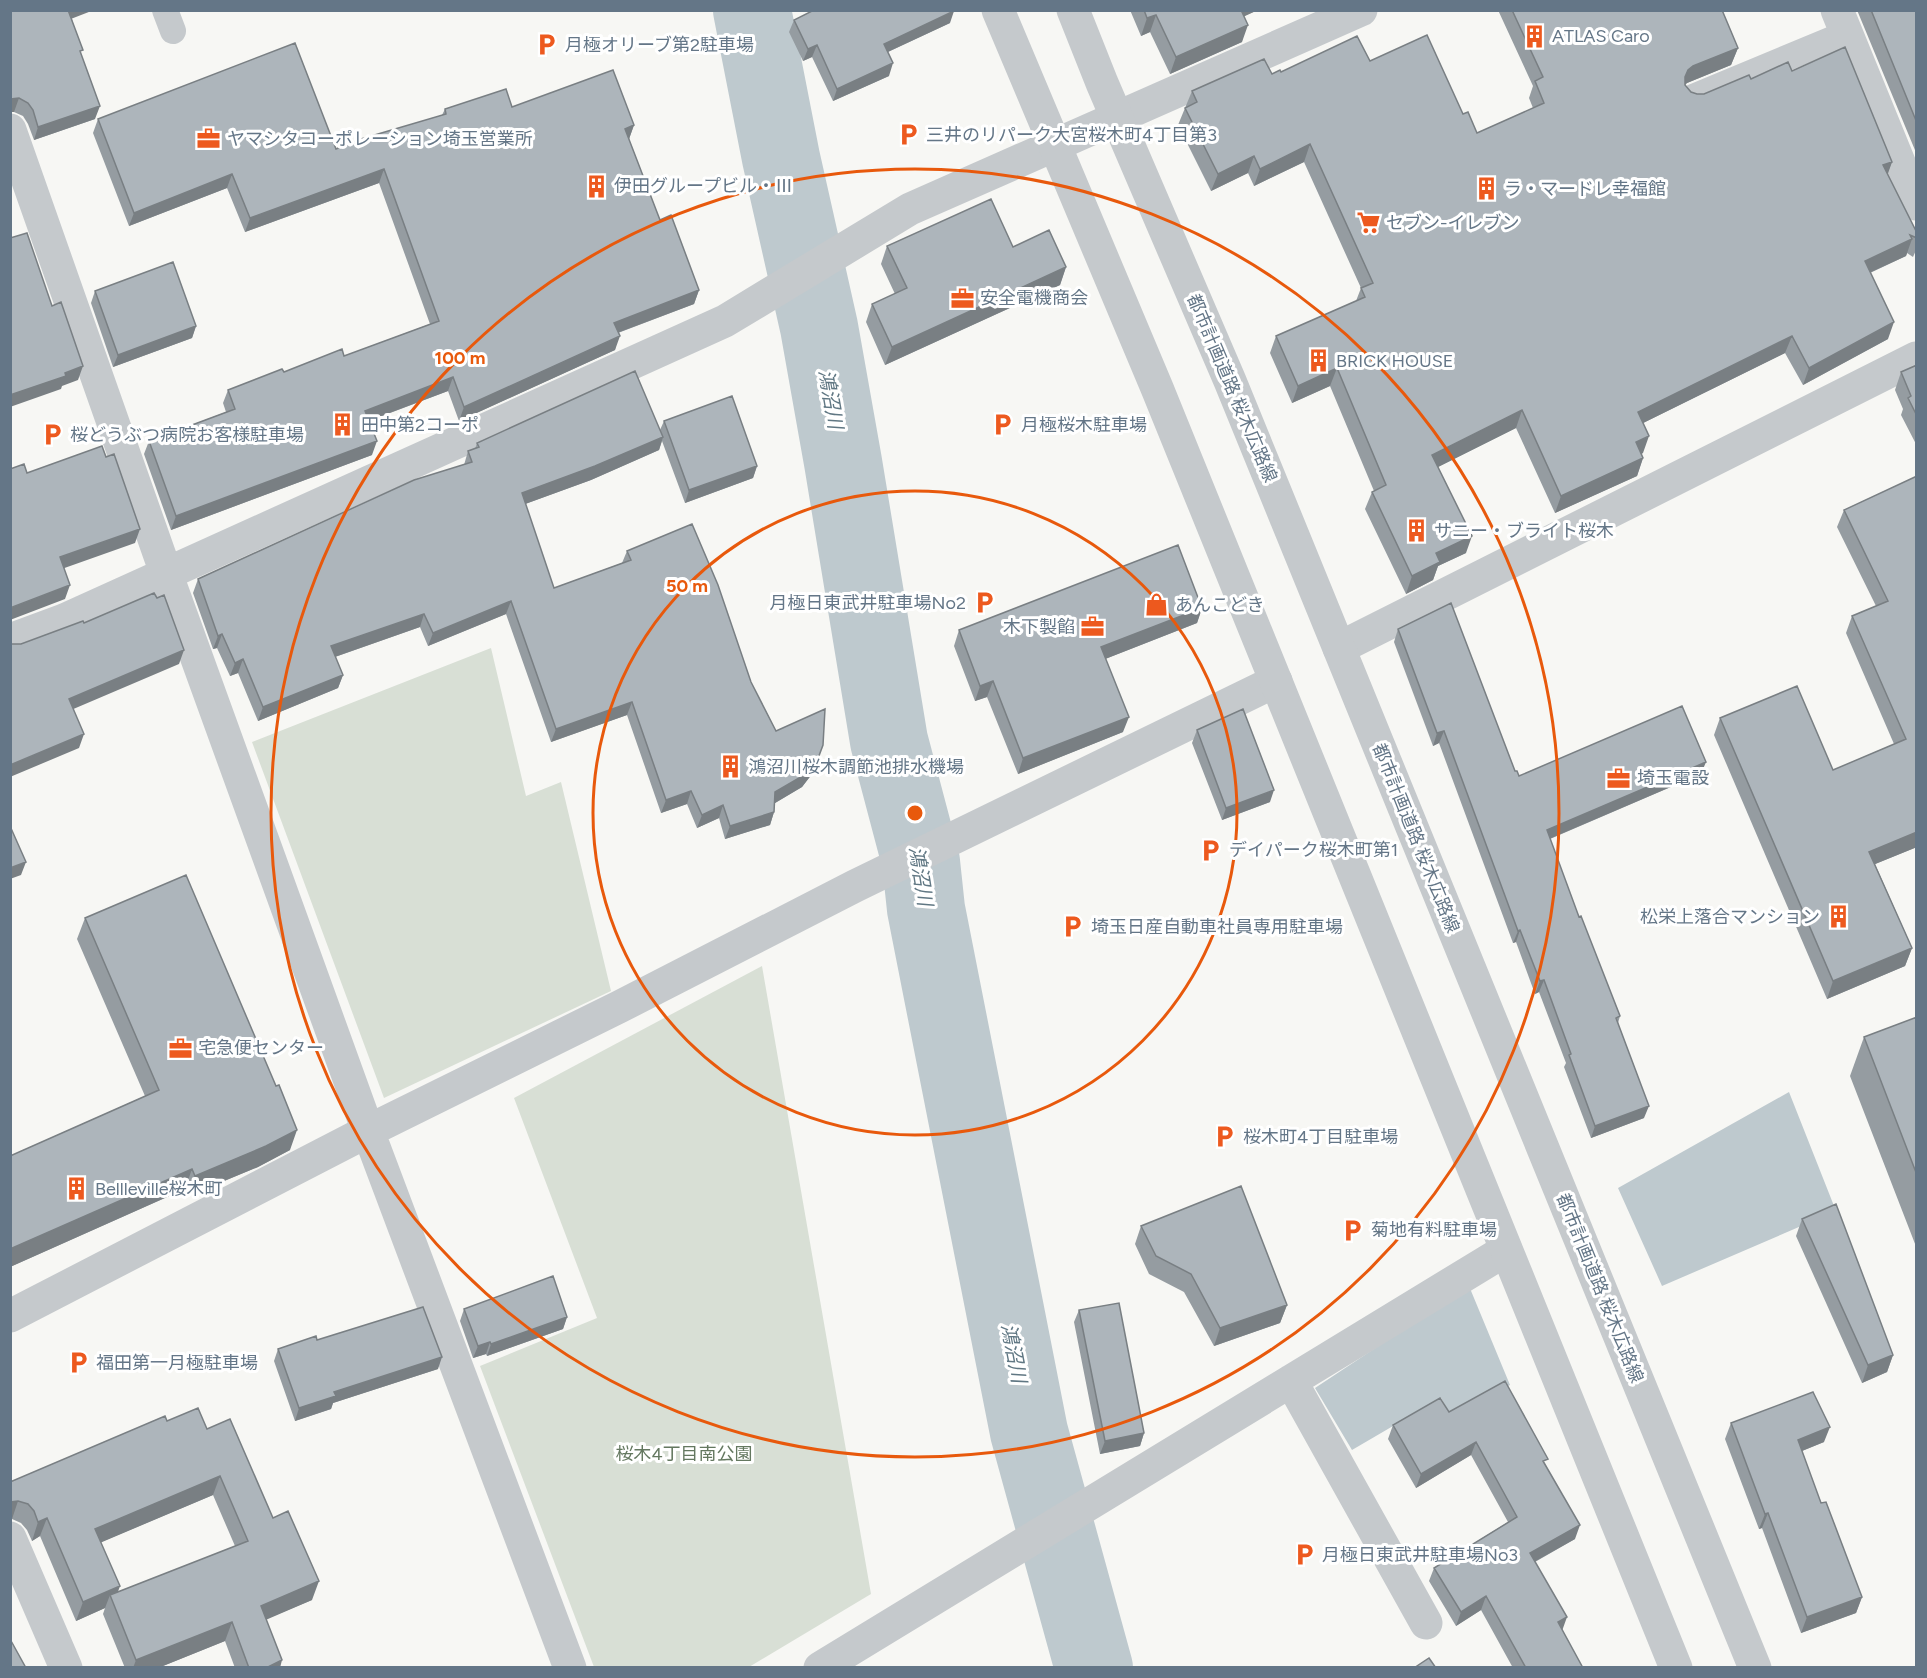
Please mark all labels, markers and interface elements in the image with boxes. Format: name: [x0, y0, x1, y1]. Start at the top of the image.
building icon: ATLAS Caro: [1521, 23, 1547, 49]
place label: ATLAS Caro: [1552, 25, 1650, 47]
parking icon: 月極オリーブ第2駐車場: [534, 32, 560, 58]
place label: 月極オリーブ第2駐車場: [565, 34, 754, 56]
parking icon: 三井のリパーク大宮桜木町4丁目第3: [895, 122, 921, 148]
place label: 三井のリパーク大宮桜木町4丁目第3: [926, 124, 1217, 146]
office icon: ヤマシタコーポレーション埼玉営業所: [196, 126, 222, 152]
place label: ヤマシタコーポレーション埼玉営業所: [227, 128, 533, 150]
building icon: 伊田グループビル・Ⅲ: [583, 173, 609, 199]
place label: 伊田グループビル・Ⅲ: [614, 175, 793, 197]
building icon: ラ・マードレ幸福館: [1473, 176, 1499, 202]
place label: ラ・マードレ幸福館: [1504, 178, 1666, 200]
supermarket icon: セブン-イレブン: [1355, 210, 1381, 236]
place label: セブン-イレブン: [1386, 212, 1520, 234]
office icon: 安全電機商会: [949, 285, 975, 311]
place label: 安全電機商会: [980, 287, 1088, 309]
street label: 都市計画道路 桜木広路線: [1182, 291, 1282, 485]
text: 100 m: [435, 347, 485, 369]
building icon: BRICK HOUSE: [1305, 348, 1331, 374]
place label: BRICK HOUSE: [1336, 350, 1453, 372]
water label: 鴻沼川: [814, 367, 848, 433]
building icon: 田中第2コーポ: [330, 412, 356, 438]
parking icon: 月極桜木駐車場: [990, 412, 1016, 438]
place label: 田中第2コーポ: [361, 414, 479, 436]
place label: 月極桜木駐車場: [1021, 414, 1147, 436]
parking icon: 桜どうぶつ病院お客様駐車場: [39, 422, 65, 448]
place label: 桜どうぶつ病院お客様駐車場: [70, 424, 304, 446]
building icon: サニー・ブライト桜木: [1403, 518, 1429, 544]
place label: サニー・ブライト桜木: [1434, 520, 1614, 542]
text: 50 m: [666, 575, 708, 597]
parking icon: 月極日東武井駐車場No2: [971, 590, 997, 616]
place label: 月極日東武井駐車場No2: [770, 592, 966, 614]
shop icon: あんこどき: [1144, 592, 1170, 618]
place label: あんこどき: [1175, 594, 1264, 616]
office icon: 木下製餡: [1080, 614, 1106, 640]
place label: 木下製餡: [1003, 616, 1075, 638]
street label: 都市計画道路 桜木広路線: [1368, 740, 1464, 936]
building icon: 鴻沼川桜木調節池排水機場: [717, 754, 743, 780]
place label: 鴻沼川桜木調節池排水機場: [748, 756, 964, 778]
office icon: 埼玉電設: [1606, 765, 1632, 791]
place label: 埼玉電設: [1637, 767, 1709, 789]
centre of rings: [905, 803, 925, 823]
parking icon: デイパーク桜木町第1: [1198, 837, 1224, 863]
place label: デイパーク桜木町第1: [1229, 839, 1398, 861]
water label: 鴻沼川: [904, 844, 938, 909]
building icon: 松栄上落合マンション: [1825, 904, 1851, 930]
place label: 松栄上落合マンション: [1640, 906, 1820, 928]
parking icon: 埼玉日産自動車社員専用駐車場: [1060, 914, 1086, 940]
place label: 埼玉日産自動車社員専用駐車場: [1091, 916, 1343, 938]
office icon: 宅急便センター: [167, 1035, 193, 1061]
place label: 宅急便センター: [198, 1037, 324, 1059]
parking icon: 桜木町4丁目駐車場: [1212, 1124, 1238, 1150]
place label: 桜木町4丁目駐車場: [1243, 1126, 1398, 1148]
building icon: Bellleville桜木町: [64, 1176, 90, 1202]
place label: Bellleville桜木町: [95, 1178, 223, 1200]
street label: 都市計画道路 桜木広路線: [1552, 1190, 1648, 1386]
parking icon: 菊地有料駐車場: [1340, 1217, 1366, 1243]
place label: 菊地有料駐車場: [1371, 1219, 1497, 1241]
water label: 鴻沼川: [996, 1321, 1032, 1387]
parking icon: 福田第一月極駐車場: [65, 1350, 91, 1376]
place label: 福田第一月極駐車場: [96, 1352, 258, 1374]
park label: 桜木4丁目南公園: [615, 1443, 753, 1465]
parking icon: 月極日東武井駐車場No3: [1291, 1542, 1317, 1568]
place label: 月極日東武井駐車場No3: [1322, 1544, 1518, 1566]

